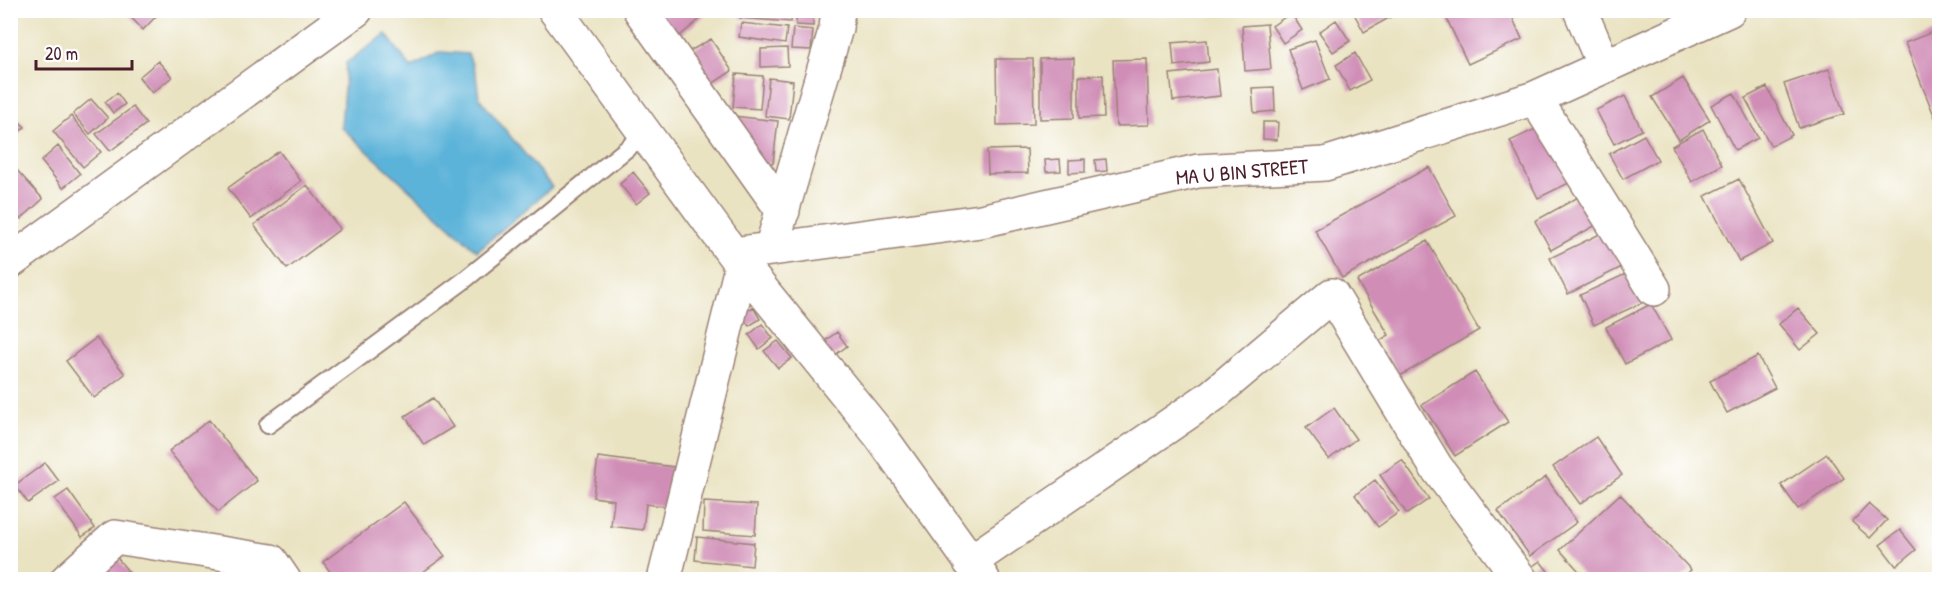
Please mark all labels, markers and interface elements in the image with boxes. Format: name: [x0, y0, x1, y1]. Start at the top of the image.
scale bar: [36, 33, 132, 71]
text: 20 m: [45, 41, 78, 66]
street label: MA U BIN STREET: [1174, 151, 1311, 192]

